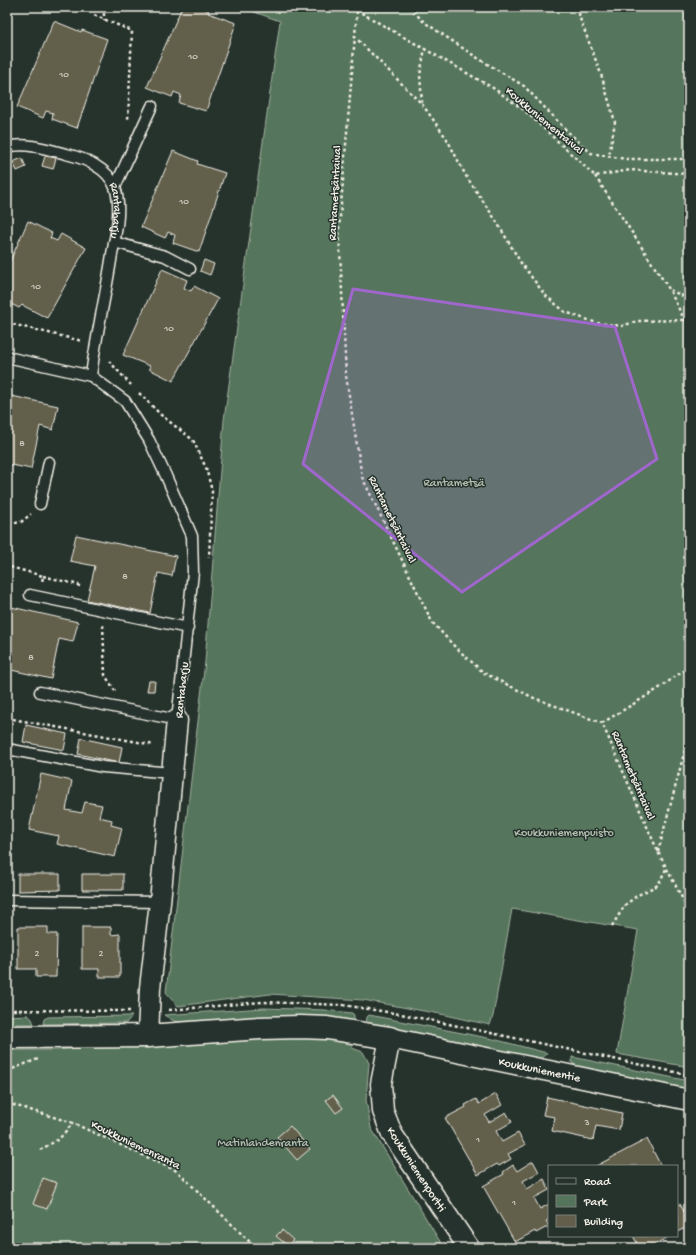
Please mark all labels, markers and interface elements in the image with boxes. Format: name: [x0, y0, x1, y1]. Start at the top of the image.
house number: 10: [187, 51, 198, 63]
house number: 10: [58, 69, 69, 81]
street label: Koukkuniementaival: [501, 85, 586, 159]
street label: Rantametsäntaival: [327, 145, 346, 241]
street label: Rantaharju: [105, 181, 123, 240]
house number: 10: [178, 196, 189, 208]
house number: 10: [30, 281, 41, 293]
house number: 10: [163, 323, 174, 335]
house number: 8: [19, 438, 25, 450]
street label: Rantametsäntaival: [364, 474, 419, 566]
park label: Rantametsä: [424, 477, 485, 491]
house number: 8: [122, 571, 128, 583]
house number: 8: [28, 652, 34, 664]
street label: Rantaharju: [173, 661, 193, 719]
street label: Rantametsäntaival: [607, 729, 657, 823]
park label: Koukkuniemenpuisto: [514, 827, 614, 841]
house number: 2: [35, 948, 40, 960]
house number: 2: [99, 948, 104, 960]
street label: Koukkuniementie: [497, 1056, 582, 1086]
house number: 3: [583, 1117, 590, 1129]
street label: Koukkuniemenranta: [88, 1118, 182, 1174]
street label: Koukkuniemenportti: [383, 1125, 448, 1216]
house number: 1: [475, 1134, 480, 1146]
park label: Matinlahdenranta: [217, 1137, 309, 1151]
legend: [548, 1165, 678, 1237]
text: Road: [584, 1176, 611, 1190]
text: Park: [583, 1196, 609, 1210]
house number: 1: [511, 1197, 516, 1209]
text: Building: [583, 1216, 623, 1230]

